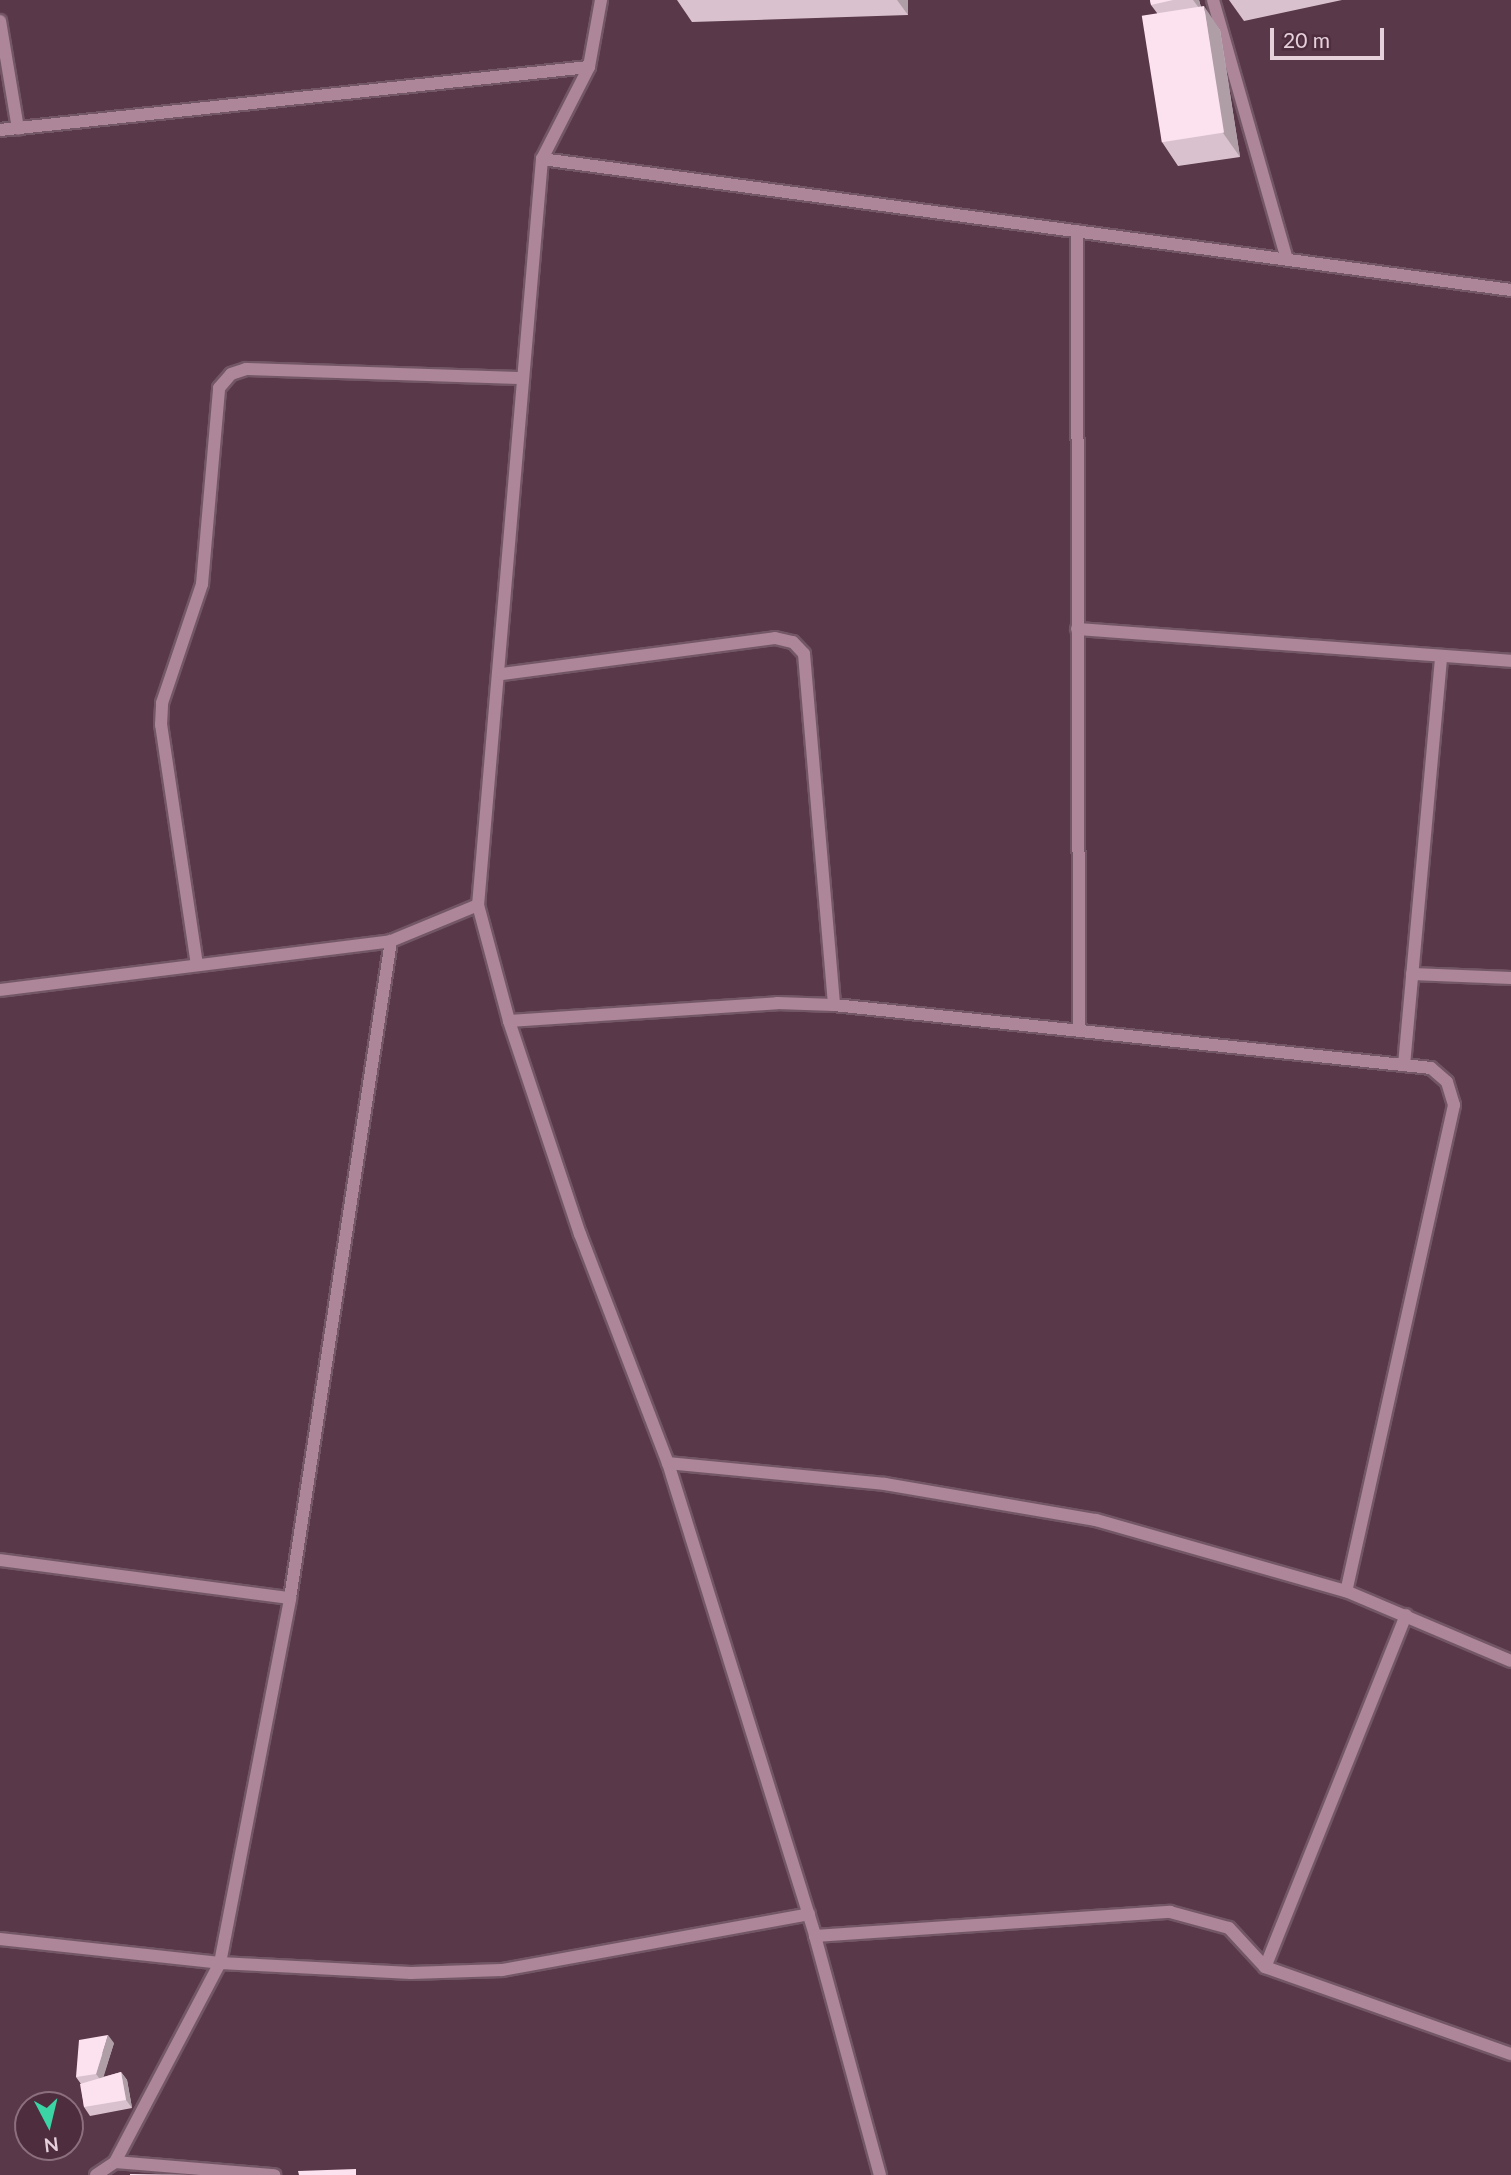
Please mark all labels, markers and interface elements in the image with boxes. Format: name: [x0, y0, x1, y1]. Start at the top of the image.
scale bar: [1273, 14, 1387, 58]
text: 20 m: [1283, 27, 1330, 52]
north arrow: [14, 2091, 84, 2161]
text: N: [43, 2133, 60, 2158]

